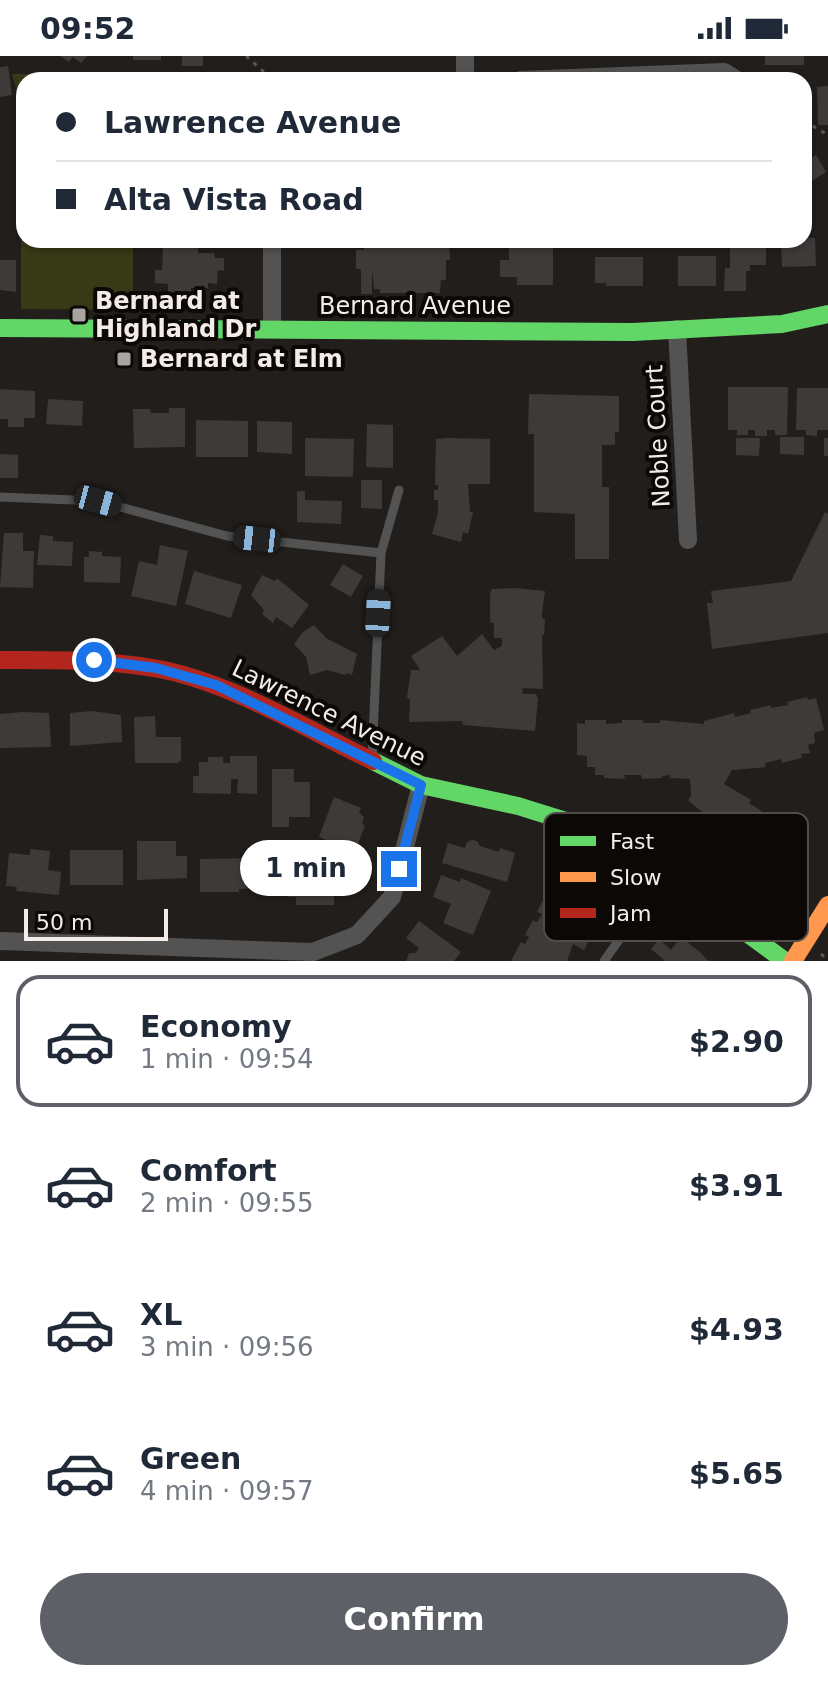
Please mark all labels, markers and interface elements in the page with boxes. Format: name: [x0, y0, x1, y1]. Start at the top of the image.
text: 09:52: [40, 11, 136, 46]
text: Lawrence Avenue: [104, 105, 401, 140]
text: Alta Vista Road: [104, 182, 364, 217]
place label: Bernard at Highland Dr: [95, 287, 257, 343]
street label: Bernard Avenue: [319, 292, 511, 320]
marker: Bernard at Highland Dr: [70, 306, 88, 324]
place label: Bernard at Elm: [140, 345, 343, 373]
marker: Bernard at Elm: [115, 350, 133, 368]
street label: Noble Court: [640, 364, 676, 508]
car: [72, 483, 124, 519]
car: [232, 525, 282, 553]
car: [365, 588, 391, 638]
route start: [76, 642, 112, 678]
street label: Lawrence Avenue: [228, 654, 430, 772]
legend: [544, 813, 808, 941]
text: Fast: [610, 829, 655, 854]
callout: 1 min: [239, 841, 371, 897]
route end: [381, 851, 417, 887]
text: 1 min: [265, 853, 347, 883]
text: Slow: [610, 865, 662, 890]
text: Jam: [608, 901, 651, 926]
scale bar: [24, 905, 168, 941]
text: 50 m: [36, 910, 92, 935]
icon: car: [44, 1005, 116, 1077]
text: Economy: [140, 1009, 292, 1044]
text: $2.90: [689, 1024, 784, 1059]
text: 1 min · 09:54: [140, 1044, 314, 1074]
icon: car: [44, 1149, 116, 1221]
text: Comfort: [140, 1153, 277, 1188]
text: $3.91: [689, 1168, 784, 1203]
text: 2 min · 09:55: [140, 1188, 314, 1218]
icon: car: [44, 1293, 116, 1365]
text: XL: [140, 1297, 182, 1332]
text: $4.93: [689, 1312, 784, 1347]
text: 3 min · 09:56: [140, 1332, 314, 1362]
icon: car: [44, 1437, 116, 1509]
text: Green: [140, 1441, 241, 1476]
text: $5.65: [689, 1456, 784, 1491]
text: 4 min · 09:57: [140, 1476, 314, 1506]
button: Confirm: [40, 1573, 788, 1665]

